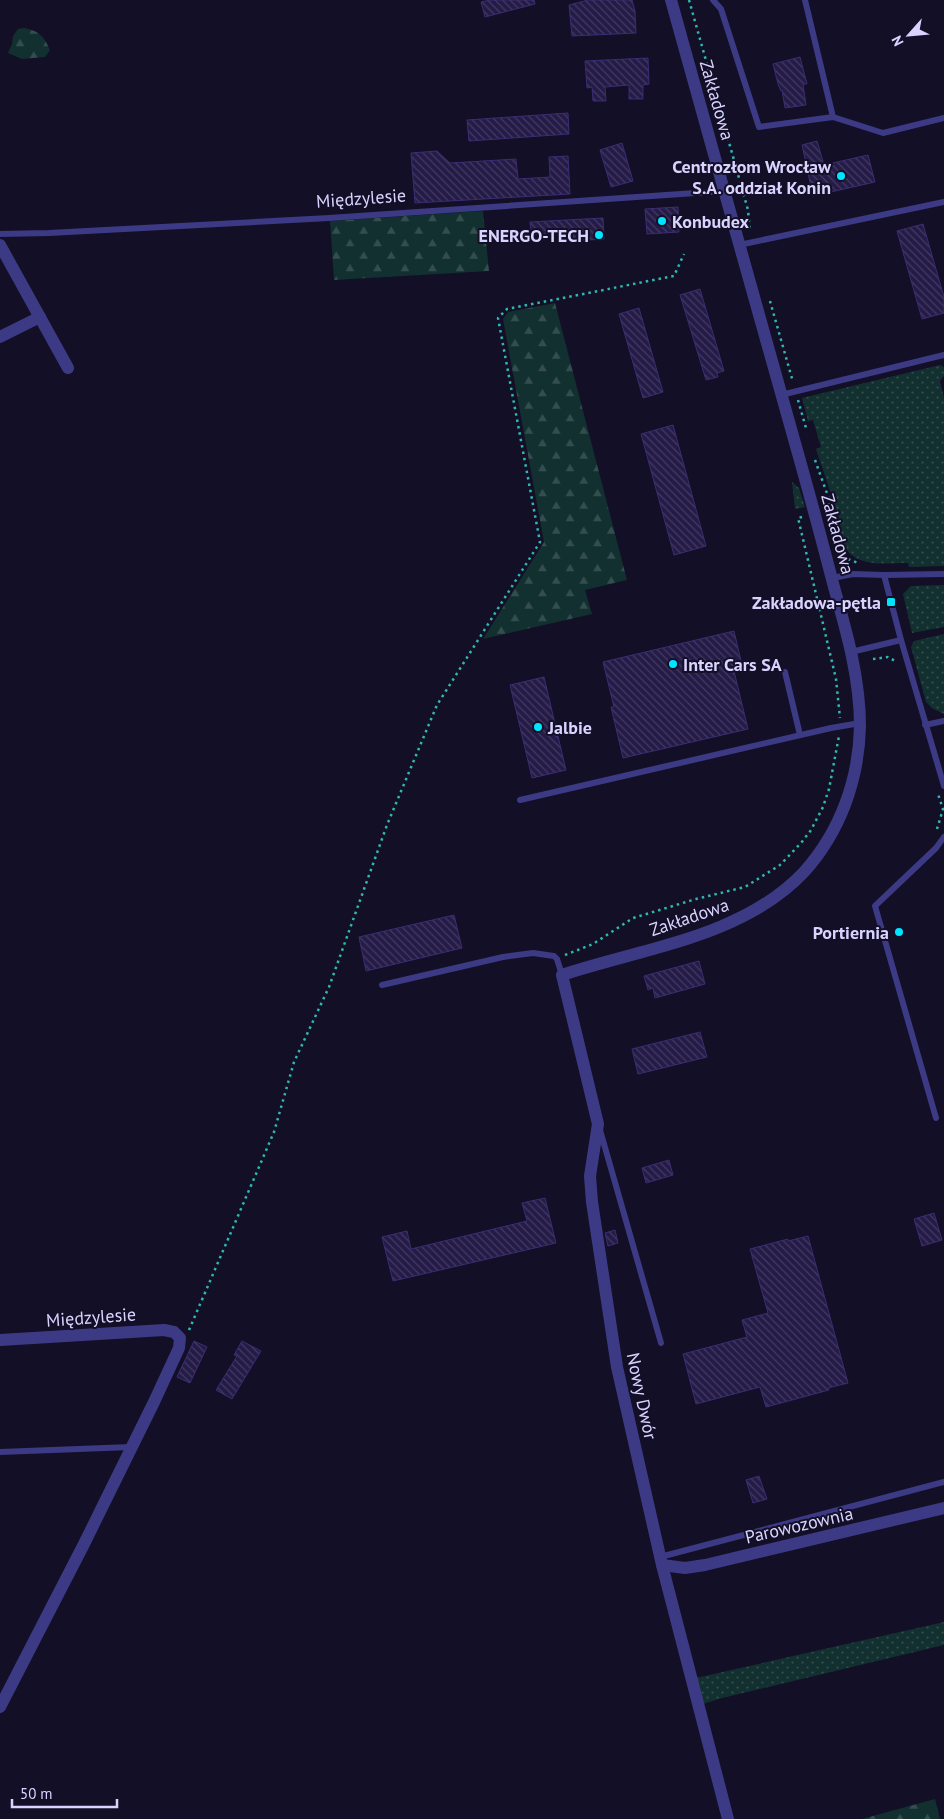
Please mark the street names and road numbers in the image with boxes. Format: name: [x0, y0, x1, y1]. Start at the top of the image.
street label: Zakładowa: [695, 57, 739, 143]
street label: Międzylesie: [315, 183, 407, 213]
street label: Zakładowa: [816, 491, 860, 577]
street label: Zakładowa: [646, 893, 732, 941]
street label: Międzylesie: [45, 1302, 137, 1332]
street label: Nowy Dwór: [622, 1351, 662, 1441]
street label: Parowozownia: [743, 1501, 855, 1549]

